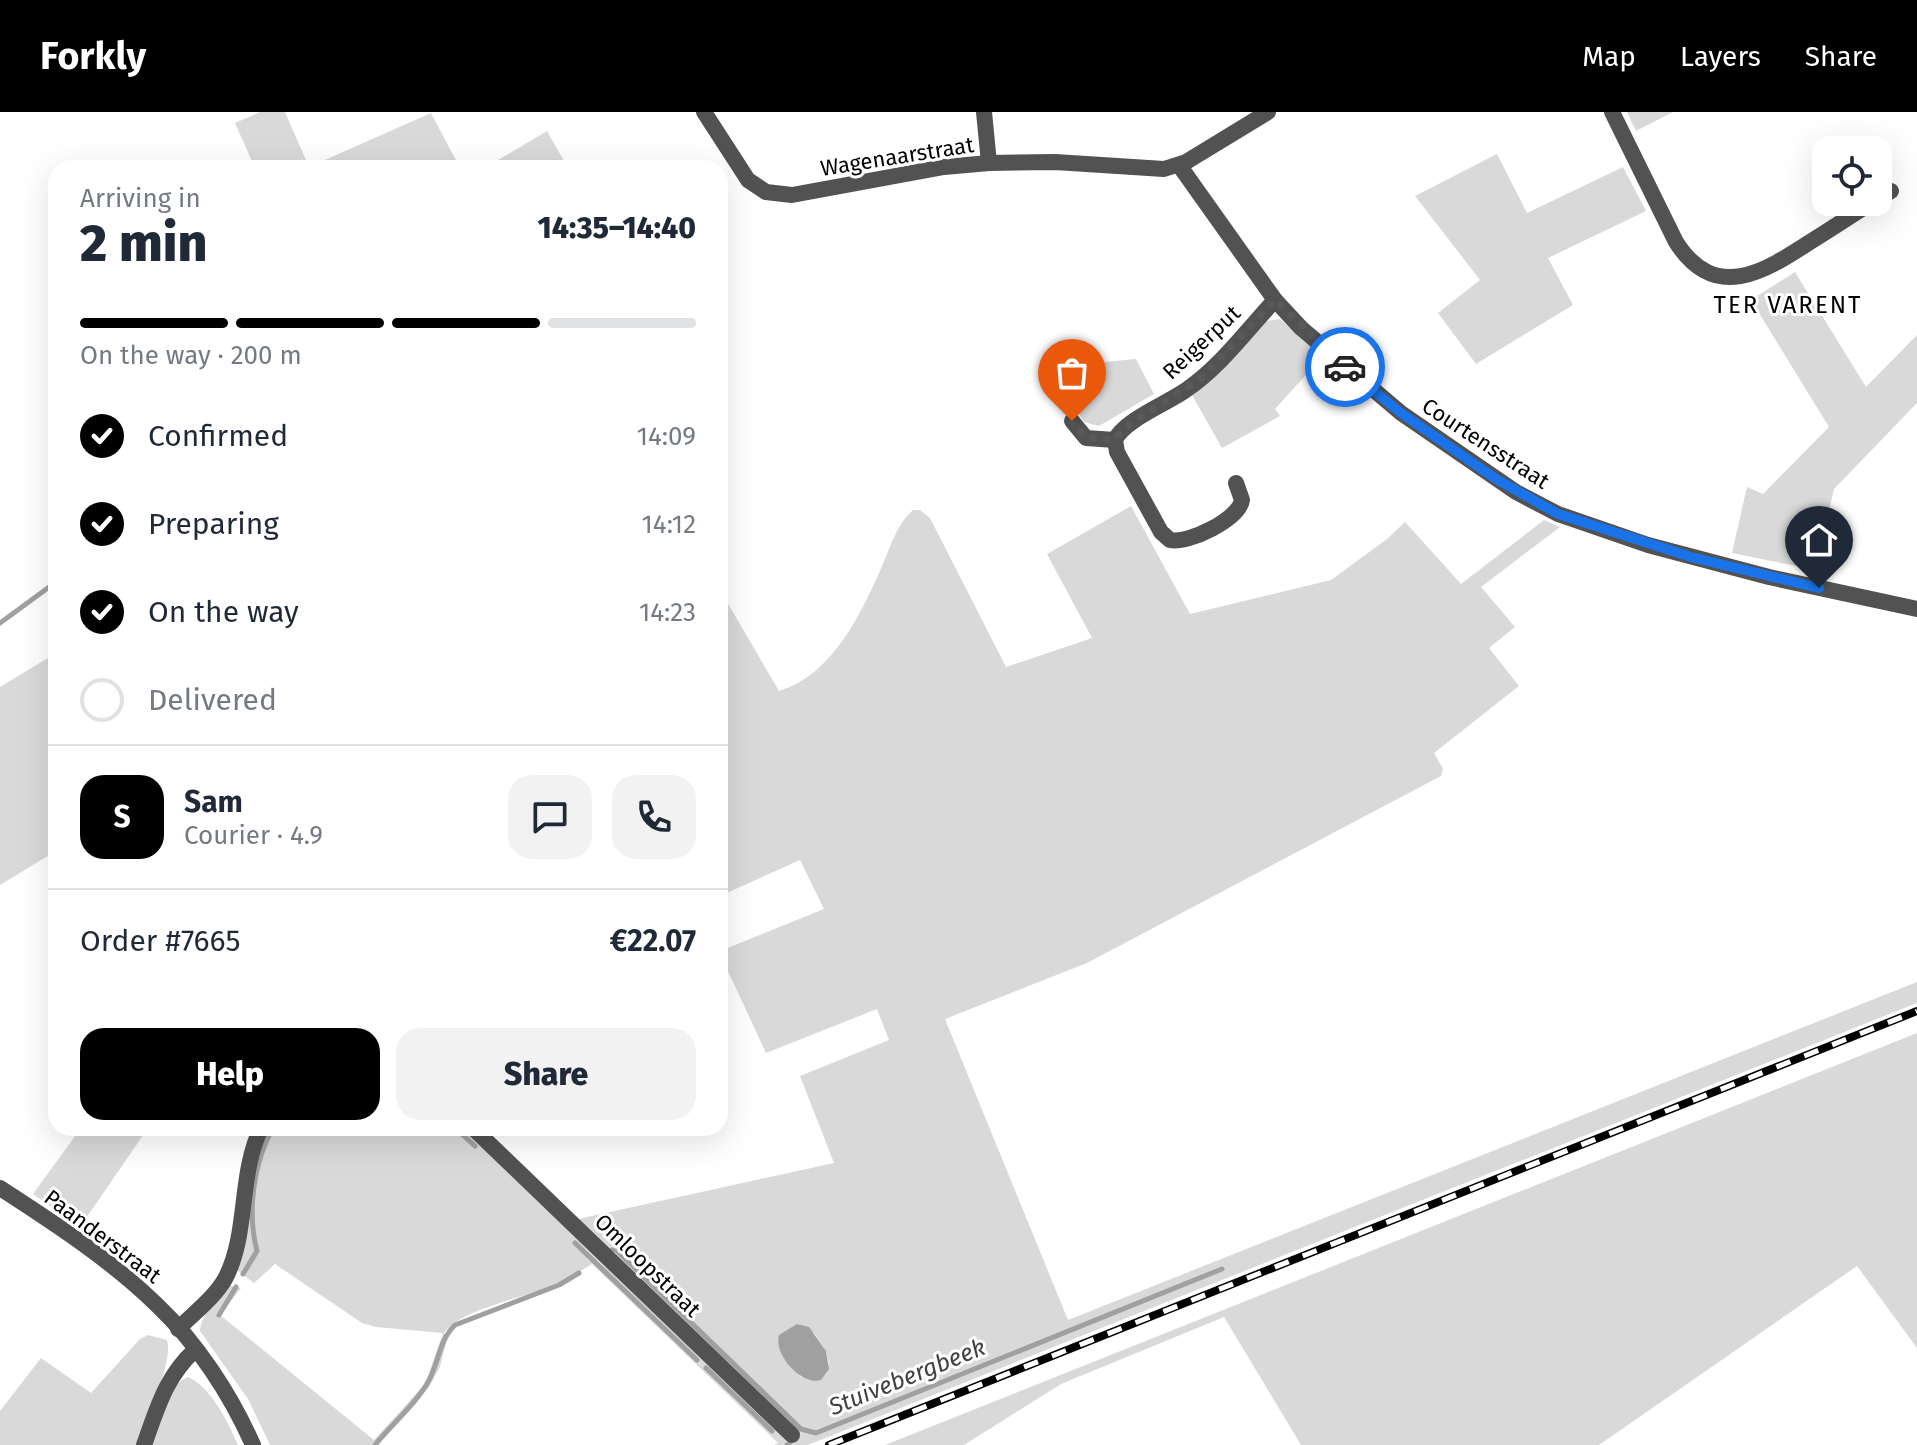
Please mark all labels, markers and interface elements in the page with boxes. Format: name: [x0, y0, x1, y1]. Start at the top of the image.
text: Forkly: [40, 33, 146, 79]
text: Map: [1582, 40, 1636, 73]
text: Layers: [1680, 40, 1761, 73]
text: Share: [1805, 40, 1877, 73]
street label: Wagenaarstraat: [818, 131, 976, 182]
map controls: [1812, 136, 1892, 216]
button: locate: [1812, 136, 1892, 216]
text: Arriving in: [80, 183, 201, 214]
text: 14:35–14:40: [538, 210, 696, 246]
text: 2 min: [80, 212, 207, 275]
district label: TER VARENT: [1713, 291, 1863, 319]
street label: Reigerput: [1157, 300, 1246, 385]
courier: [1305, 327, 1385, 407]
pin: [1038, 339, 1106, 421]
text: On the way · 200 m: [80, 340, 302, 371]
icon: car: [1323, 345, 1367, 389]
icon: bag: [1050, 351, 1094, 395]
street label: Courtensstraat: [1417, 392, 1554, 495]
icon: check: [80, 414, 124, 458]
text: Confirmed: [148, 418, 288, 454]
text: 14:09: [637, 421, 696, 452]
icon: check: [80, 502, 124, 546]
text: Preparing: [148, 506, 279, 542]
pin: [1785, 506, 1853, 588]
text: 14:12: [642, 509, 696, 540]
icon: home: [1797, 518, 1841, 562]
icon: check: [80, 590, 124, 634]
text: On the way: [148, 594, 299, 630]
text: 14:23: [639, 597, 696, 628]
text: Delivered: [148, 682, 277, 718]
button: chat: [508, 775, 592, 859]
button: phone: [612, 775, 696, 859]
text: Sam: [184, 784, 243, 820]
text: S: [113, 799, 131, 835]
text: Courier · 4.9: [184, 820, 323, 851]
text: Order #7665: [80, 923, 240, 959]
text: €22.07: [610, 923, 696, 959]
button: Help: [80, 1028, 380, 1120]
button: Share: [396, 1028, 696, 1120]
street label: Paanderstraat: [39, 1184, 166, 1289]
street label: Omloopstraat: [589, 1208, 706, 1323]
water label: Stuivebergbeek: [824, 1333, 989, 1422]

